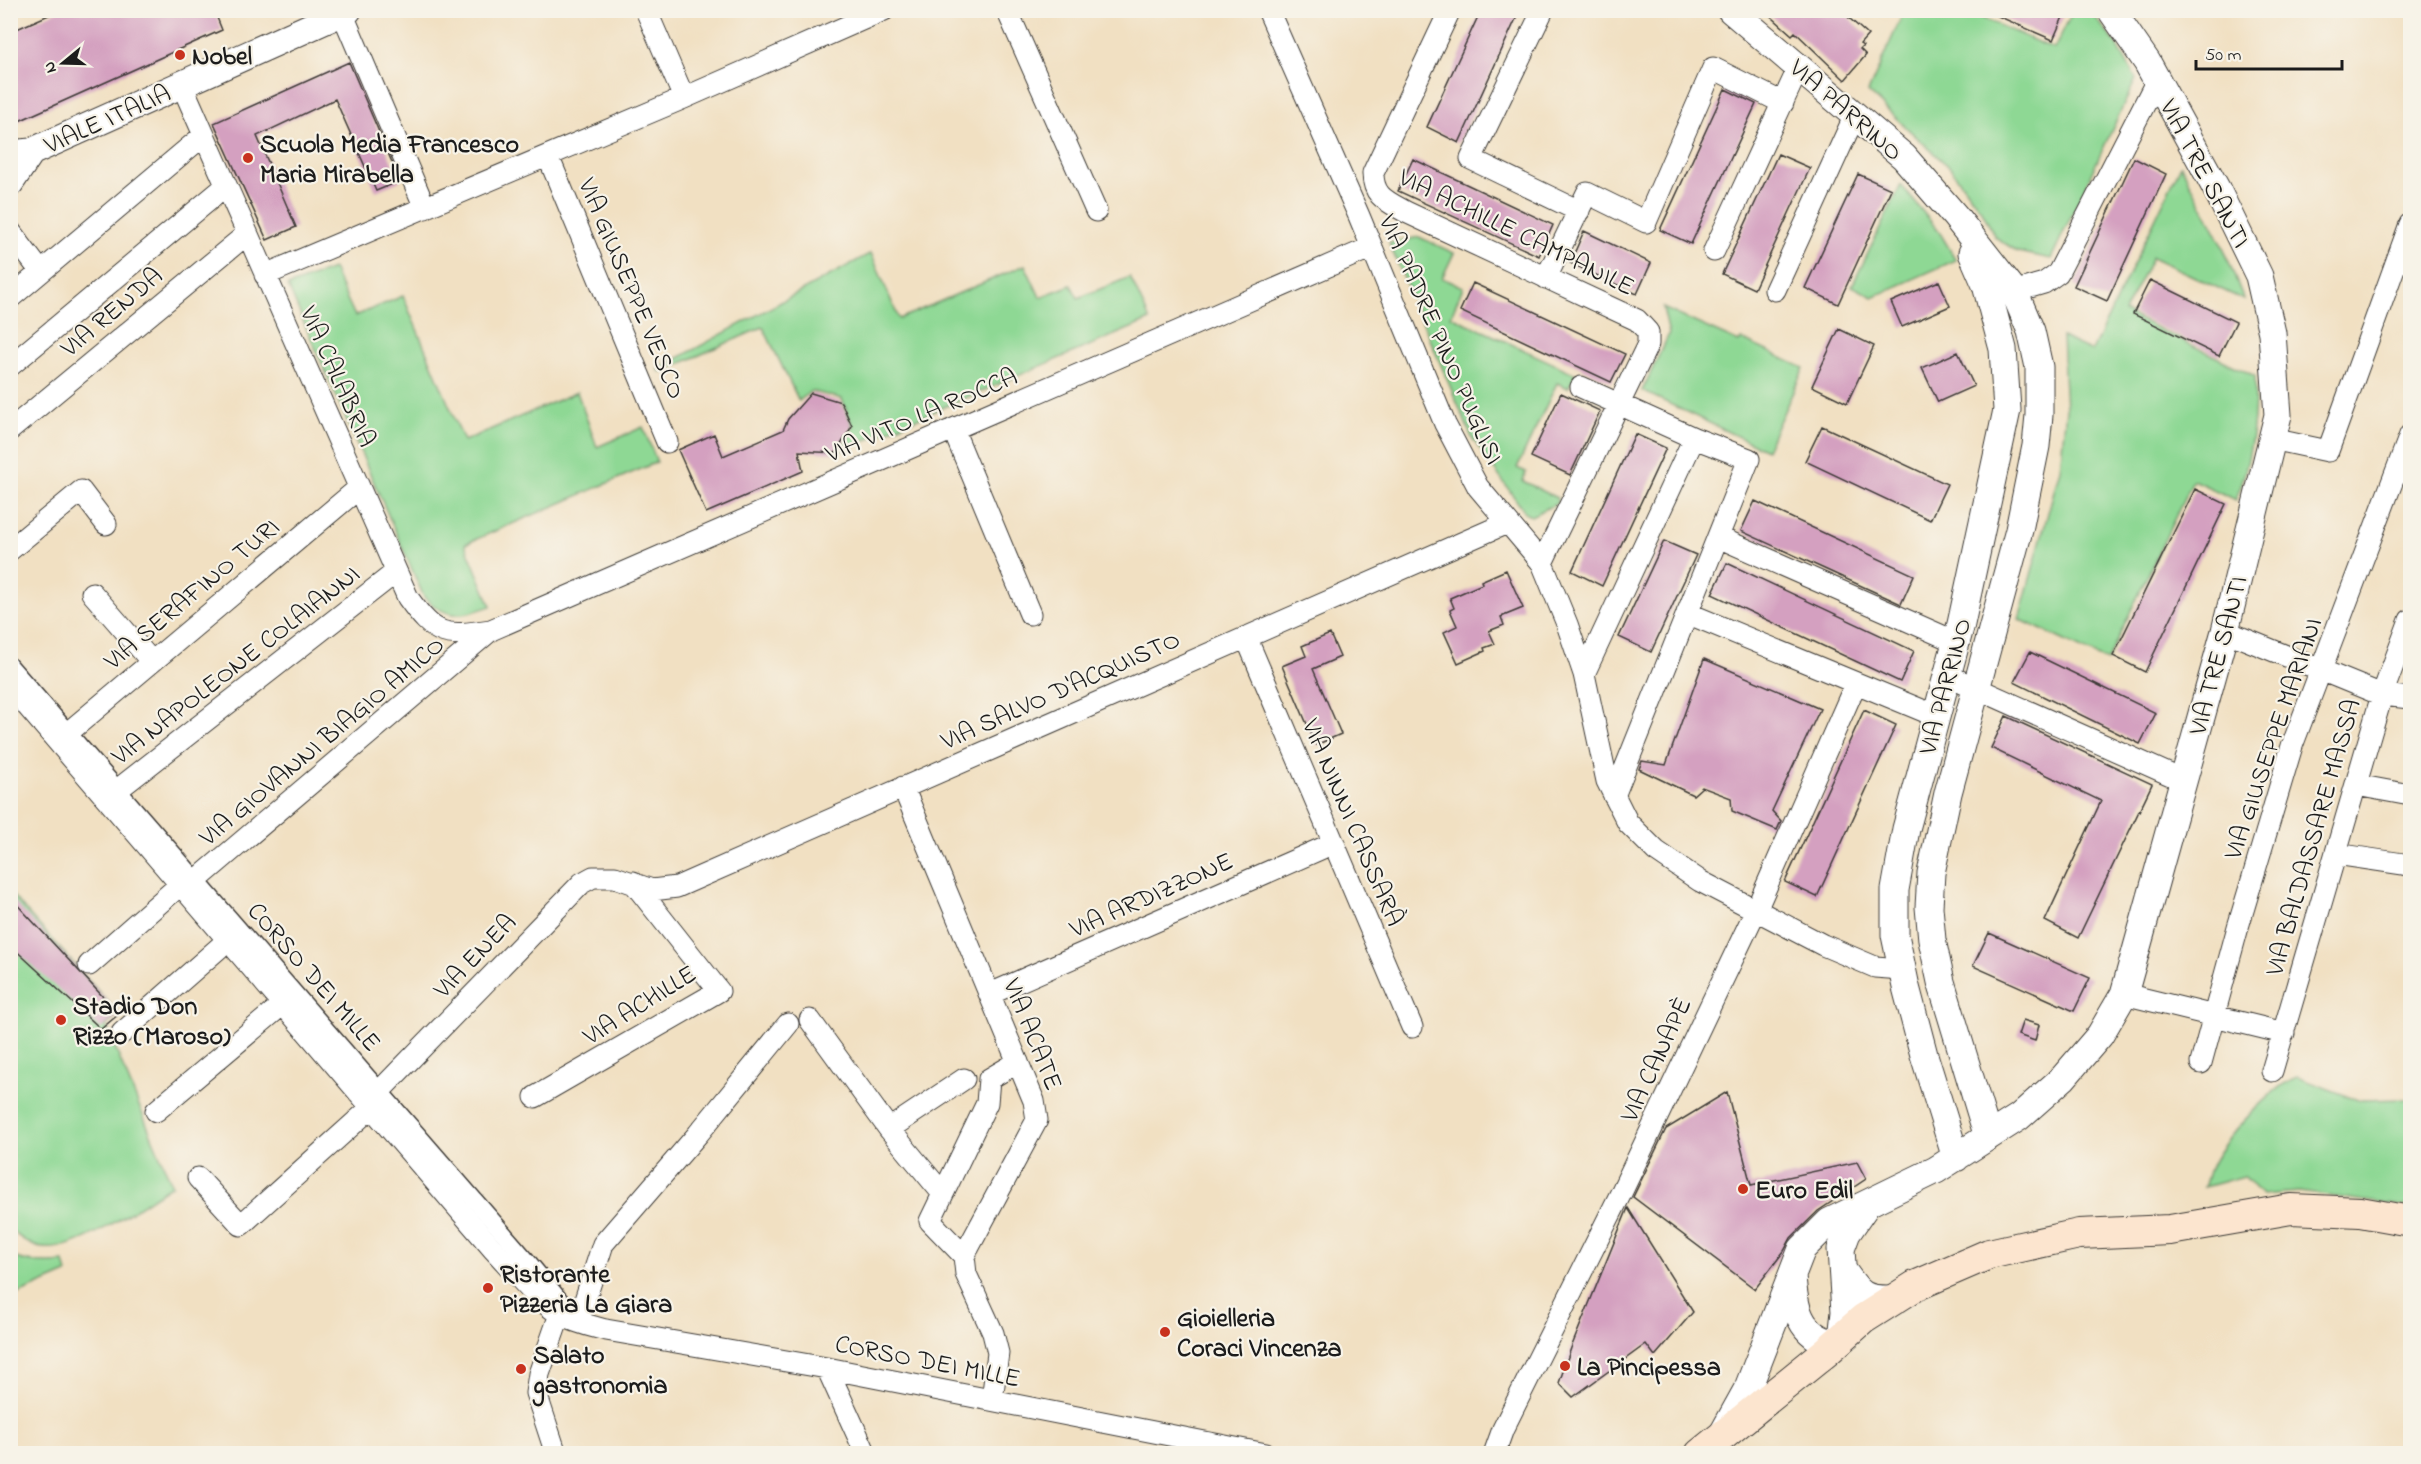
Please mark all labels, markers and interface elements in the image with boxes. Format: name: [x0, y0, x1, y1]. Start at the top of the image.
north arrow: [33, 33, 93, 93]
scale bar: [2196, 33, 2342, 71]
place label: Nobel: [192, 39, 252, 77]
text: 50 m: [2205, 43, 2242, 69]
marker: Nobel: [173, 48, 187, 62]
street label: VIA PARRINO: [1779, 50, 1910, 171]
text: N: [38, 58, 64, 76]
street label: VIALE ITALIA: [38, 76, 178, 166]
street label: VIA TRE SANTI: [2148, 92, 2259, 256]
place label: Scuola Media Francesco Maria Mirabella: [260, 127, 519, 195]
marker: Scuola Media Francesco Maria Mirabella: [241, 151, 255, 165]
street label: VIA ACHILLE CAMPANILE: [1390, 160, 1640, 307]
street label: VIA GIUSEPPE VESCO: [566, 172, 694, 406]
street label: VIA PADRE PINO PUGLISI: [1367, 208, 1512, 471]
street label: VIA RENDA: [53, 259, 172, 368]
street label: VIA CALABRIA: [288, 300, 384, 454]
street label: VIA VITO LA ROCCA: [819, 359, 1024, 475]
street label: VIA SERAFINO TURI: [96, 510, 289, 681]
street label: VIA NAPOLEONE COLAIANNI: [103, 557, 369, 776]
street label: VIA TRE SANTI: [2180, 572, 2259, 741]
street label: VIA GIUSEPPE MARIANI: [2215, 613, 2334, 866]
street label: VIA PARRINO: [1910, 614, 1983, 760]
street label: VIA SALVO D'ACQUISTO: [935, 622, 1187, 762]
street label: VIA GIOVANNI BIAGIO AMICO: [191, 628, 454, 857]
street label: VIA BALDASSARE MASSA: [2257, 695, 2373, 982]
street label: VIA NINNI CASSARÀ: [1290, 713, 1412, 933]
street label: VIA ARDIZZONE: [1063, 844, 1240, 950]
street label: CORSO DEI MILLE: [237, 895, 389, 1061]
street label: VIA ENEA: [425, 906, 527, 1009]
street label: VIA ACHILLE: [576, 957, 705, 1057]
street label: VIA ACATE: [991, 972, 1071, 1097]
place label: Stadio Don Rizzo (Maroso): [73, 989, 231, 1057]
street label: VIA CANAPÈ: [1612, 992, 1703, 1130]
marker: Stadio Don Rizzo (Maroso): [54, 1013, 68, 1027]
place label: Euro Edil: [1755, 1173, 1853, 1211]
marker: Euro Edil: [1736, 1182, 1750, 1196]
place label: Ristorante Pizzeria La Giara: [500, 1257, 672, 1325]
marker: Ristorante Pizzeria La Giara: [481, 1281, 495, 1295]
place label: Gioielleria Coraci Vincenza: [1177, 1301, 1342, 1369]
marker: Gioielleria Coraci Vincenza: [1158, 1325, 1172, 1339]
street label: CORSO DEI MILLE: [832, 1326, 1023, 1400]
place label: Salato gastronomia: [532, 1338, 668, 1407]
place label: La Pincipessa: [1577, 1350, 1721, 1388]
marker: La Pincipessa: [1558, 1359, 1572, 1373]
marker: Salato gastronomia: [514, 1362, 528, 1376]

